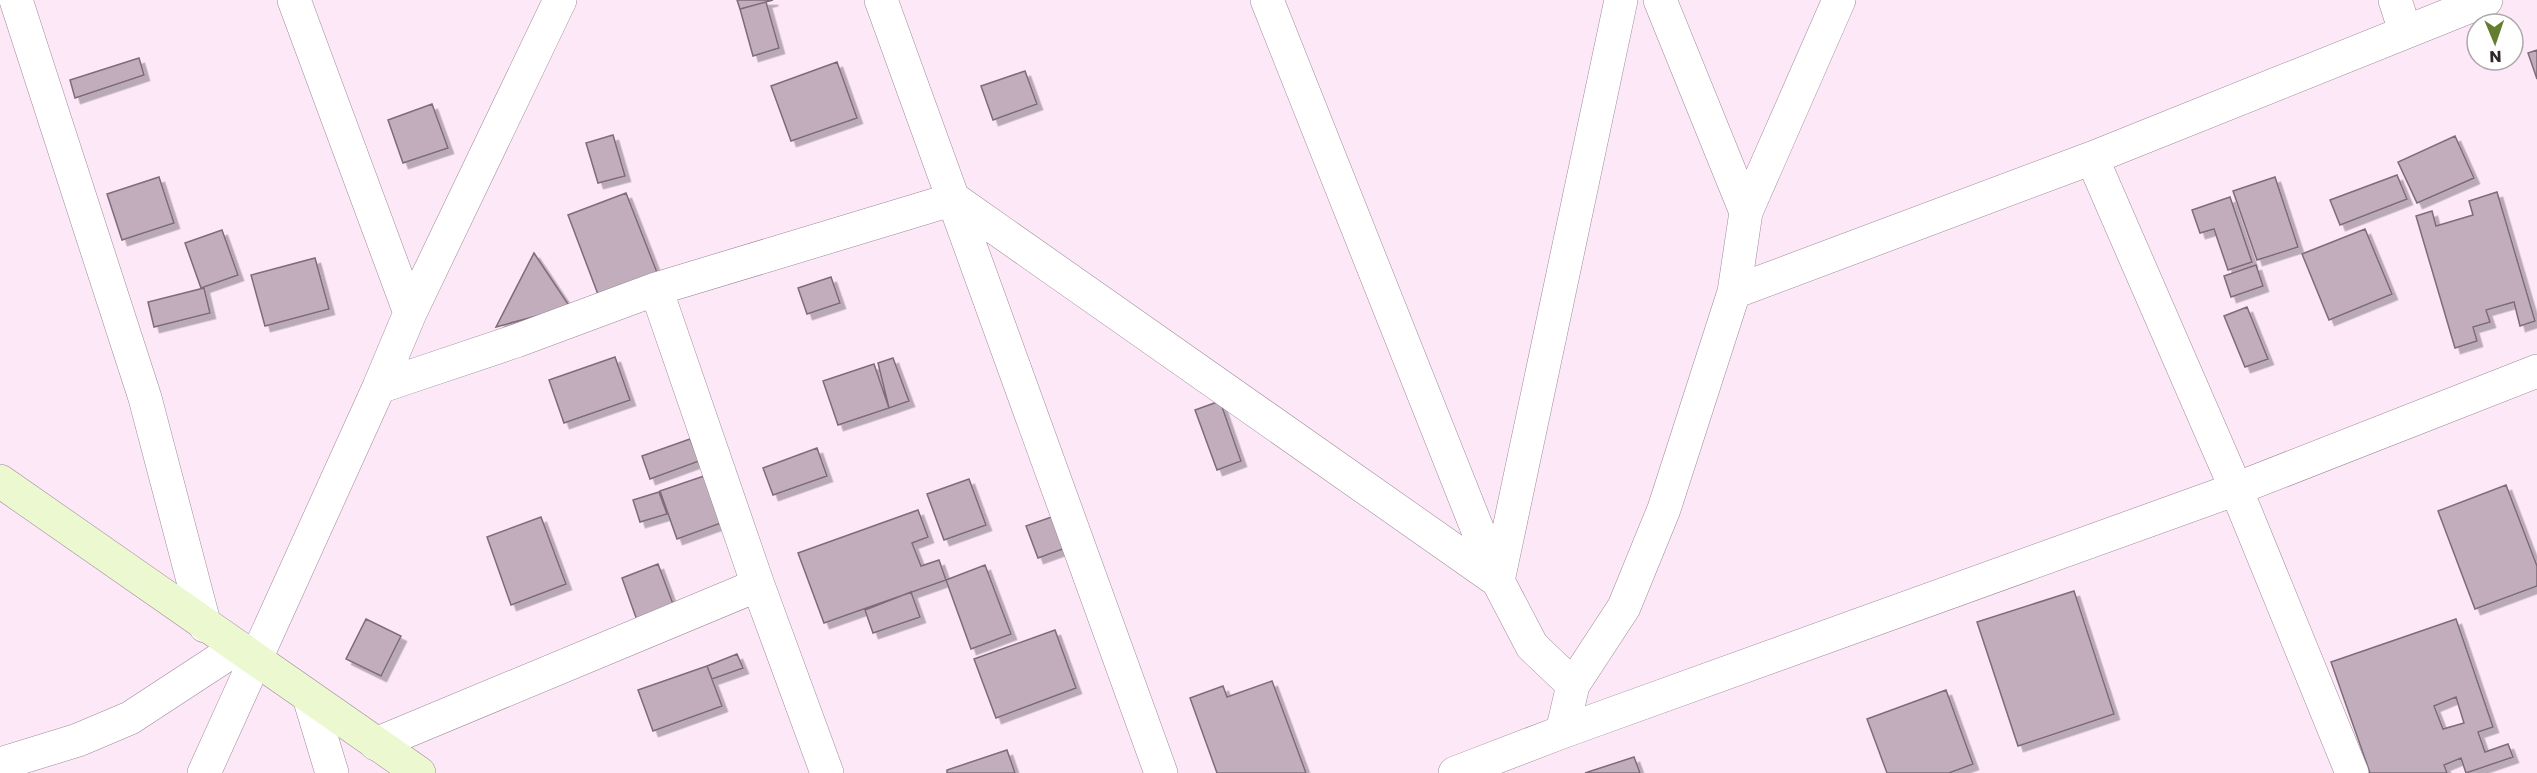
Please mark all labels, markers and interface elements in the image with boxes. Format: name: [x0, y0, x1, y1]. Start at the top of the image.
north arrow: [2465, 12, 2525, 72]
text: N: [2489, 45, 2502, 68]

